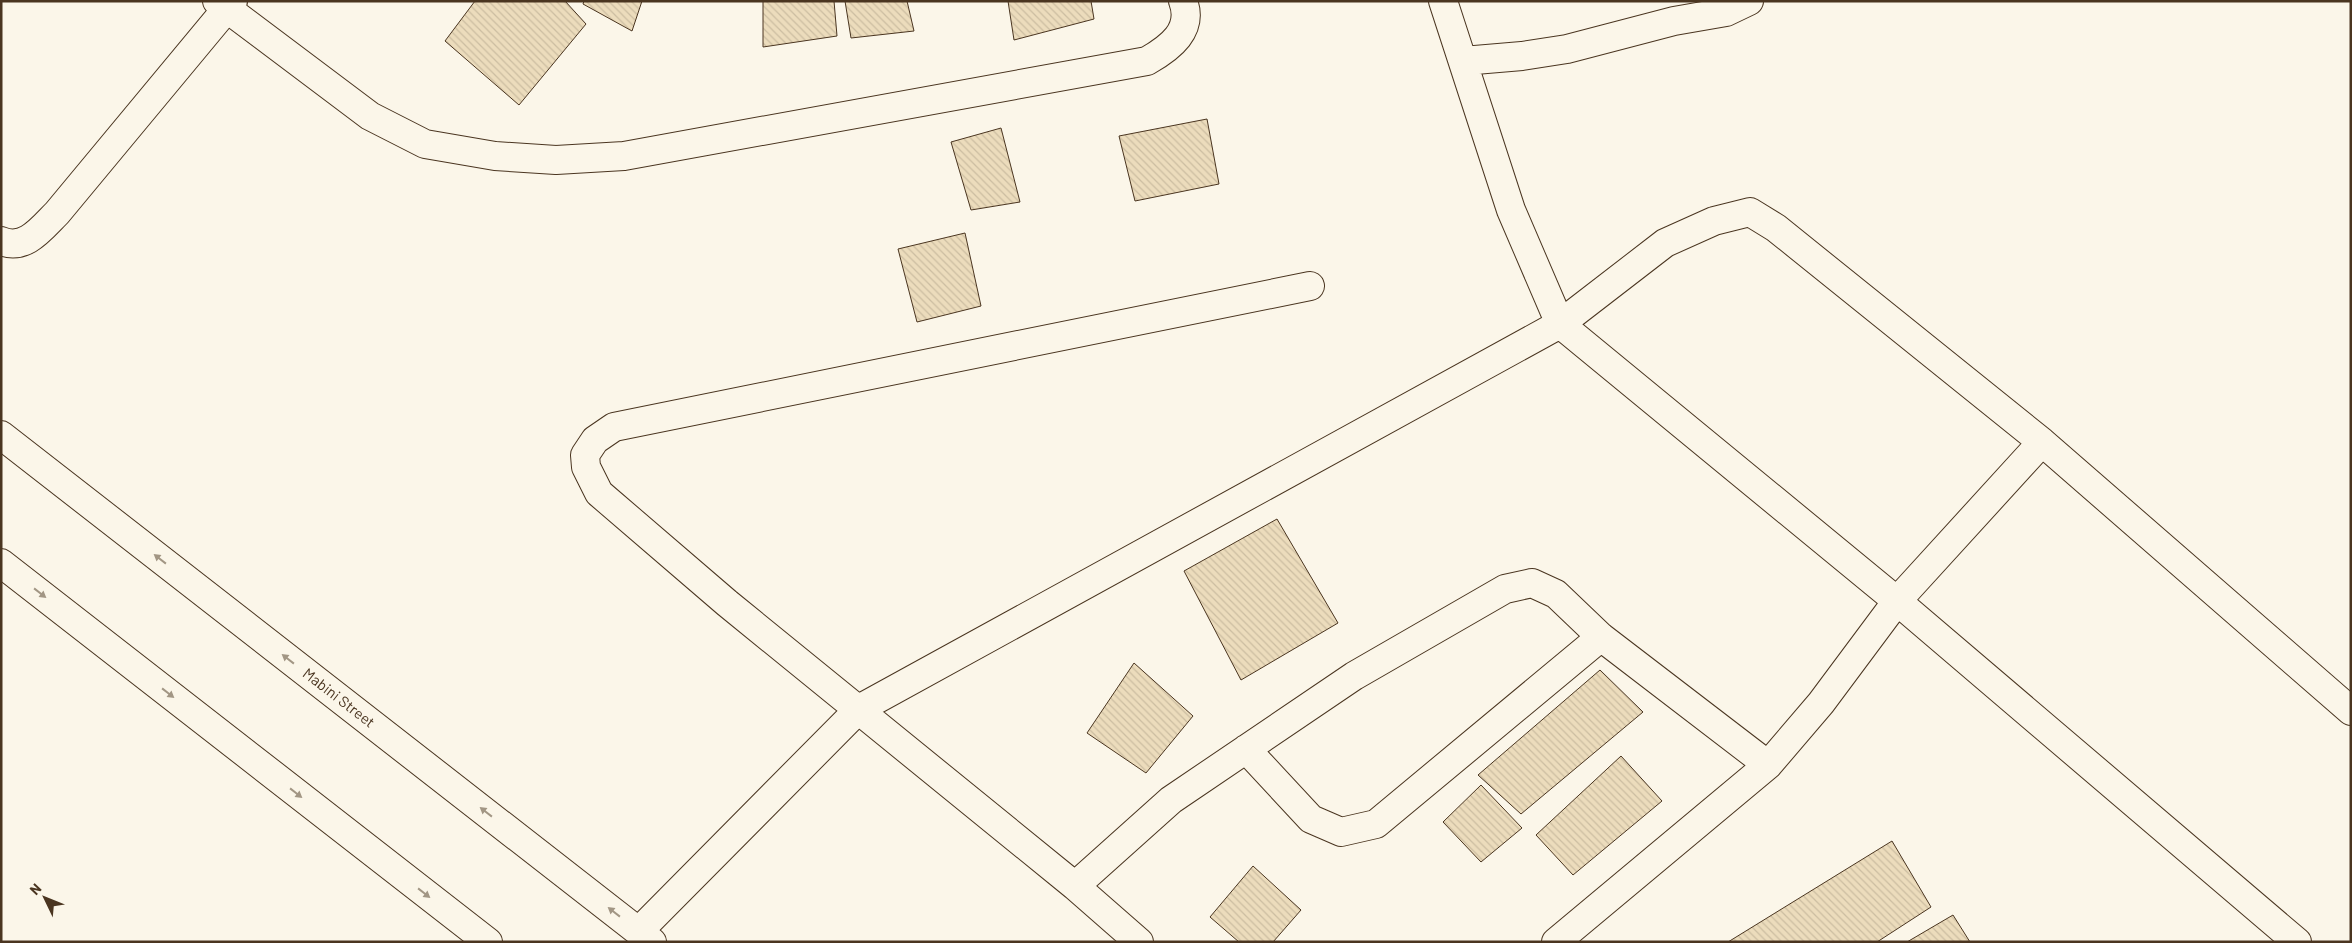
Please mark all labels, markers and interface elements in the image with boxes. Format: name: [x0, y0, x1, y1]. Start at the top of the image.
one-way arrow: [154, 553, 167, 564]
one-way arrow: [33, 588, 47, 598]
one-way arrow: [282, 653, 295, 664]
street label: Mabini Street: [300, 664, 379, 731]
one-way arrow: [161, 688, 175, 698]
one-way arrow: [289, 787, 302, 798]
one-way arrow: [479, 807, 493, 817]
north arrow: [20, 873, 70, 923]
text: N: [26, 880, 45, 898]
one-way arrow: [417, 887, 430, 898]
one-way arrow: [608, 906, 621, 917]

